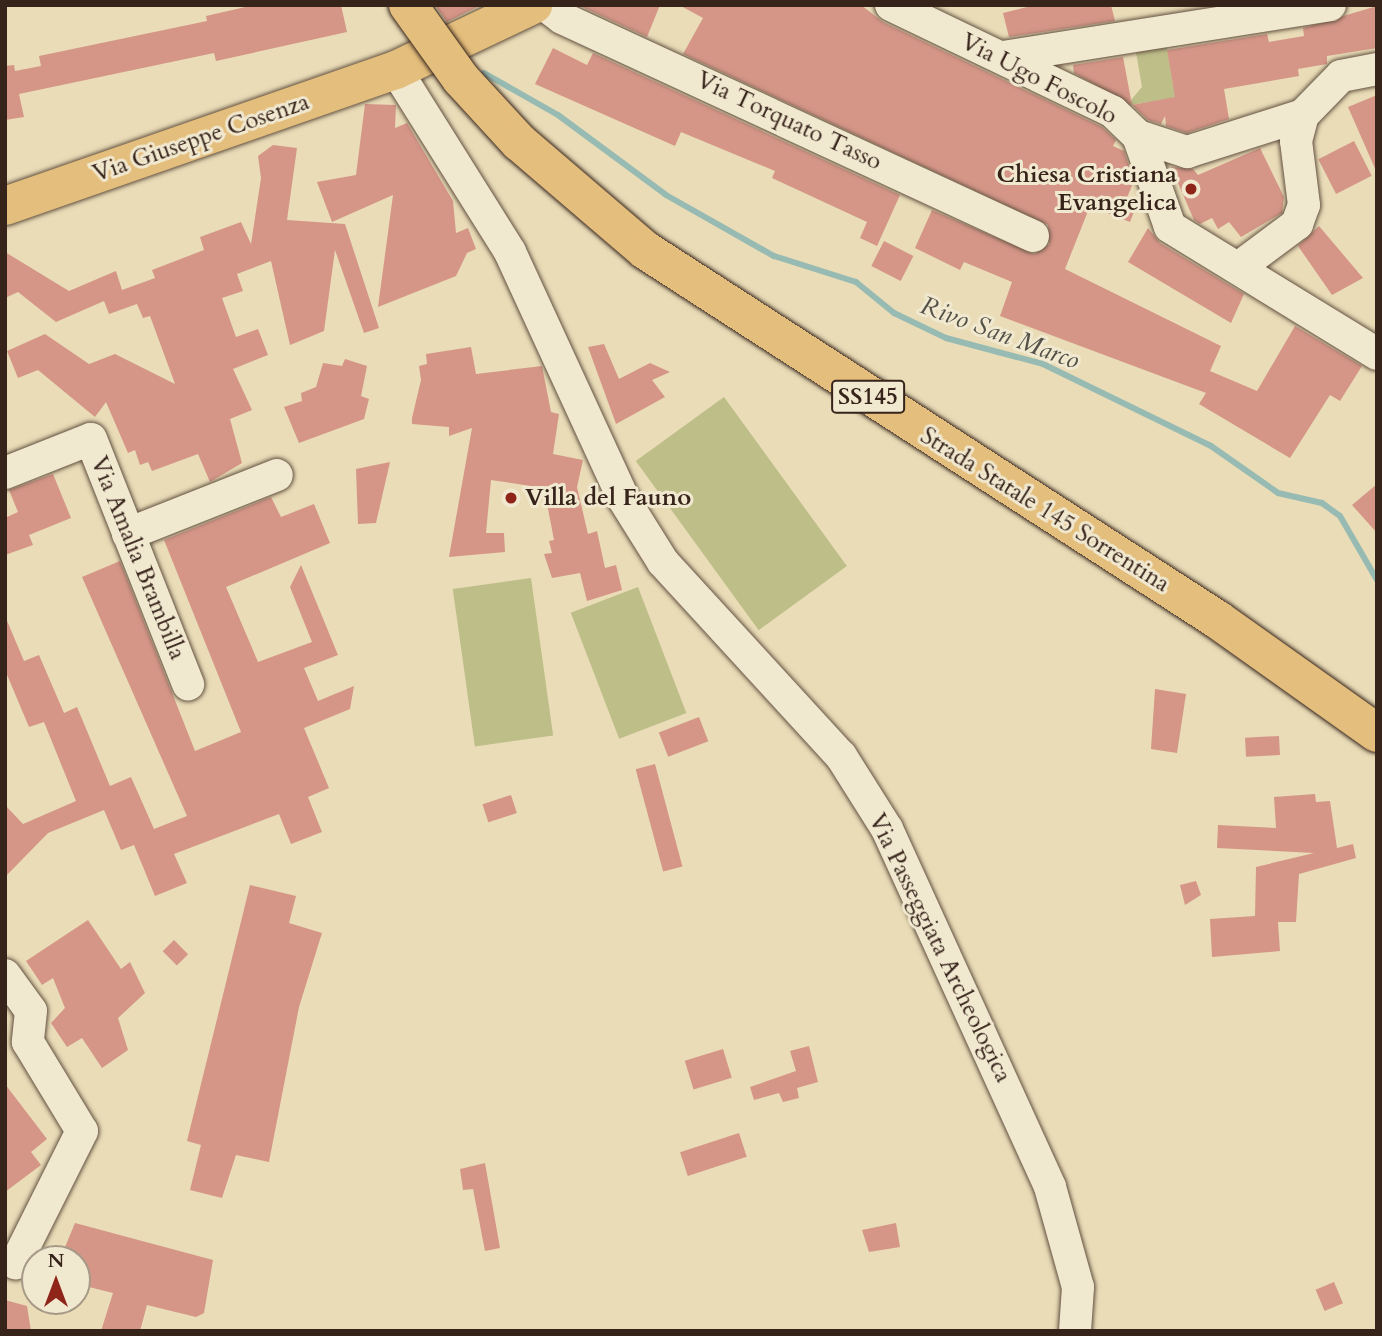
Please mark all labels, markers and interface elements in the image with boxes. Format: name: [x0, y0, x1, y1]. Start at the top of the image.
street label: Via Ugo Foscolo: [956, 27, 1122, 131]
street label: Via Torquato Tasso: [692, 65, 886, 177]
street label: Via Giuseppe Cosenza: [89, 87, 313, 189]
place label: Chiesa Cristiana Evangelica: [996, 161, 1177, 217]
marker: Chiesa Cristiana Evangelica: [1183, 181, 1199, 197]
water label: Rivo San Marco: [916, 290, 1084, 376]
road number: SS145: [830, 378, 906, 416]
street label: Strada Statale 145 Sorrentina: [915, 421, 1175, 599]
street label: Via Amalia Brambilla: [84, 452, 192, 664]
place label: Villa del Fauno: [525, 484, 691, 512]
marker: Villa del Fauno: [503, 490, 519, 506]
street label: Via Passeggiata Archeologica: [862, 809, 1018, 1087]
north arrow: [21, 1245, 91, 1315]
text: N: [48, 1248, 64, 1274]

